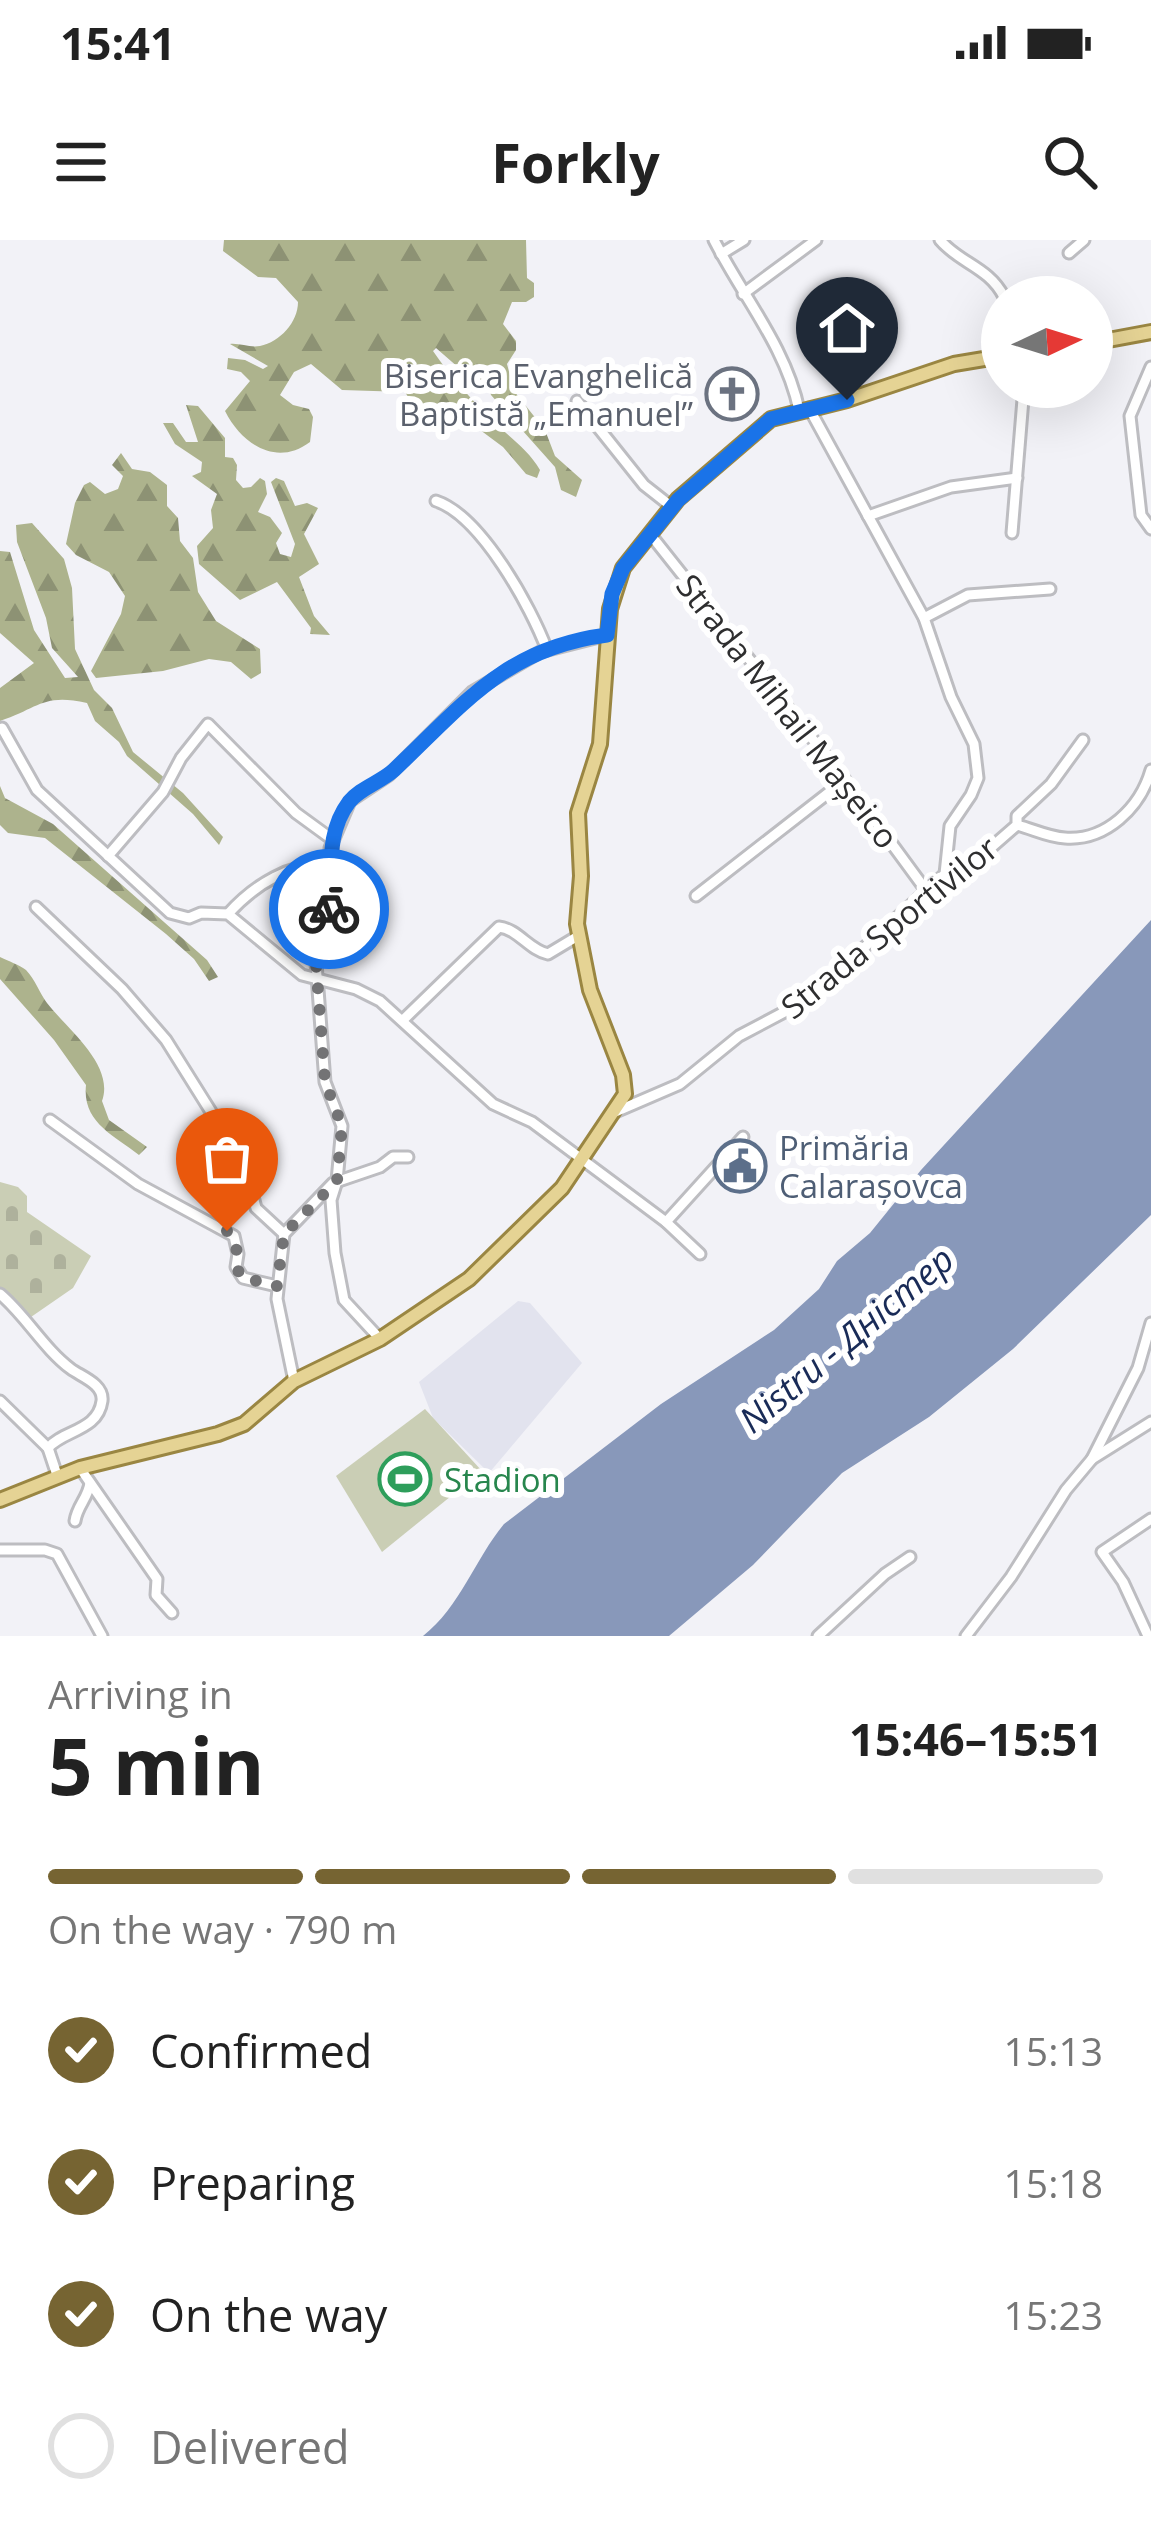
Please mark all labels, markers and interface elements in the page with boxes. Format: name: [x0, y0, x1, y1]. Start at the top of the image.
text: 15:41: [60, 12, 176, 73]
text: Forkly: [491, 125, 660, 199]
icon: menu: [48, 129, 114, 195]
icon: search: [1037, 129, 1103, 195]
north arrow: [981, 276, 1113, 408]
map controls: [981, 276, 1113, 408]
pin: [796, 277, 898, 400]
icon: home: [814, 295, 880, 361]
place label: Biserica Evanghelică Baptistă „Emanuel”: [384, 353, 693, 436]
church icon: Biserica Evanghelică Baptistă „Emanuel”: [704, 366, 760, 422]
street label: Strada Mihail Mașeico: [667, 564, 909, 858]
street label: Strada Sportivilor: [771, 826, 1007, 1028]
courier: [269, 849, 389, 969]
icon: bike: [296, 876, 362, 942]
pin: [176, 1108, 278, 1231]
place label: Primăria Calarașovca: [779, 1125, 963, 1208]
icon: bag: [194, 1126, 260, 1192]
public building icon: Primăria Calarașovca: [712, 1138, 768, 1194]
water label: Nistru - Дністер: [728, 1235, 964, 1443]
sports icon: Stadion: [377, 1451, 433, 1507]
place label: Stadion: [444, 1457, 561, 1502]
text: Arriving in: [48, 1667, 233, 1720]
text: 15:46–15:51: [849, 1708, 1103, 1769]
text: 5 min: [48, 1712, 265, 1818]
text: On the way · 790 m: [48, 1902, 397, 1955]
icon: check: [48, 2017, 114, 2083]
text: Confirmed: [150, 2020, 372, 2081]
text: 15:13: [1004, 2024, 1103, 2077]
icon: check: [48, 2149, 114, 2215]
text: Preparing: [150, 2152, 355, 2213]
text: 15:18: [1004, 2156, 1103, 2209]
icon: check: [48, 2281, 114, 2347]
text: On the way: [150, 2284, 387, 2345]
text: 15:23: [1004, 2288, 1103, 2341]
text: Delivered: [150, 2416, 350, 2477]

